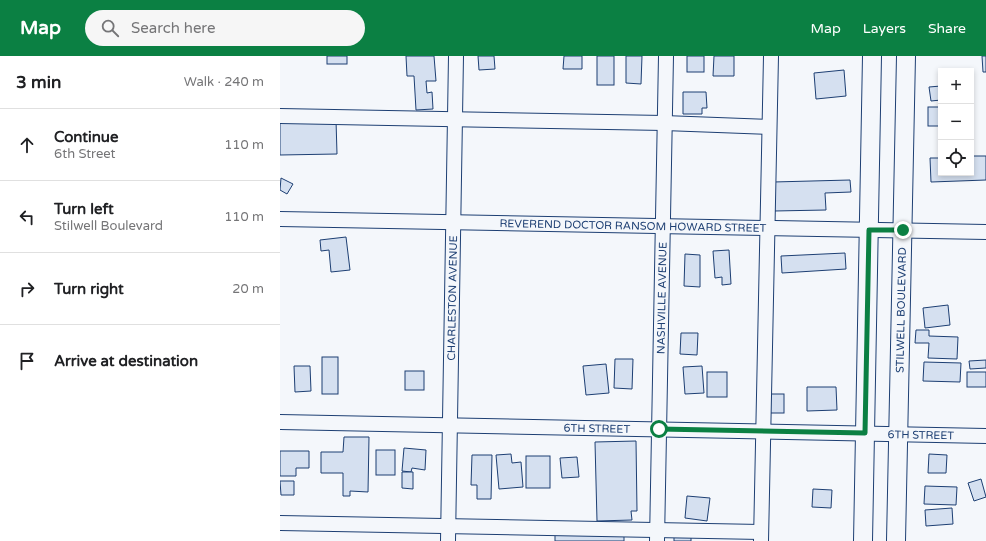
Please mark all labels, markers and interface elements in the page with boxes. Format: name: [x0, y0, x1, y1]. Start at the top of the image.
search box: [85, 10, 365, 46]
text: Map: [20, 17, 61, 39]
icon: search: [99, 17, 121, 39]
text: Search here: [131, 19, 215, 37]
text: Map: [811, 20, 841, 37]
text: Layers: [863, 20, 906, 37]
text: Share: [928, 20, 966, 37]
map controls: [938, 68, 974, 176]
button: +: [938, 68, 974, 104]
text: 3 min: [16, 72, 61, 93]
text: Walk · 240 m: [184, 74, 264, 90]
button: −: [938, 104, 974, 140]
text: Continue: [54, 128, 118, 146]
icon: ahead: [16, 134, 38, 156]
text: 110 m: [224, 137, 264, 153]
button: locate: [938, 140, 974, 176]
text: 6th Street: [54, 146, 116, 162]
text: Turn left: [54, 200, 114, 218]
icon: left: [16, 206, 38, 228]
text: 110 m: [224, 209, 264, 225]
street label: REVEREND DOCTOR RANSOM HOWARD STREET: [499, 217, 767, 235]
text: Stilwell Boulevard: [54, 218, 163, 234]
route end: [894, 221, 912, 239]
street label: CHARLESTON AVENUE: [445, 235, 460, 361]
street label: NASHVILLE AVENUE: [654, 242, 670, 354]
street label: STILWELL BOULEVARD: [893, 247, 909, 373]
icon: right: [16, 278, 38, 300]
text: Turn right: [54, 280, 124, 298]
text: 20 m: [232, 281, 264, 297]
icon: arrive: [16, 350, 38, 372]
text: Arrive at destination: [54, 352, 198, 370]
route start: [650, 420, 668, 438]
street label: 6TH STREET: [564, 422, 631, 436]
street label: 6TH STREET: [887, 428, 955, 442]

